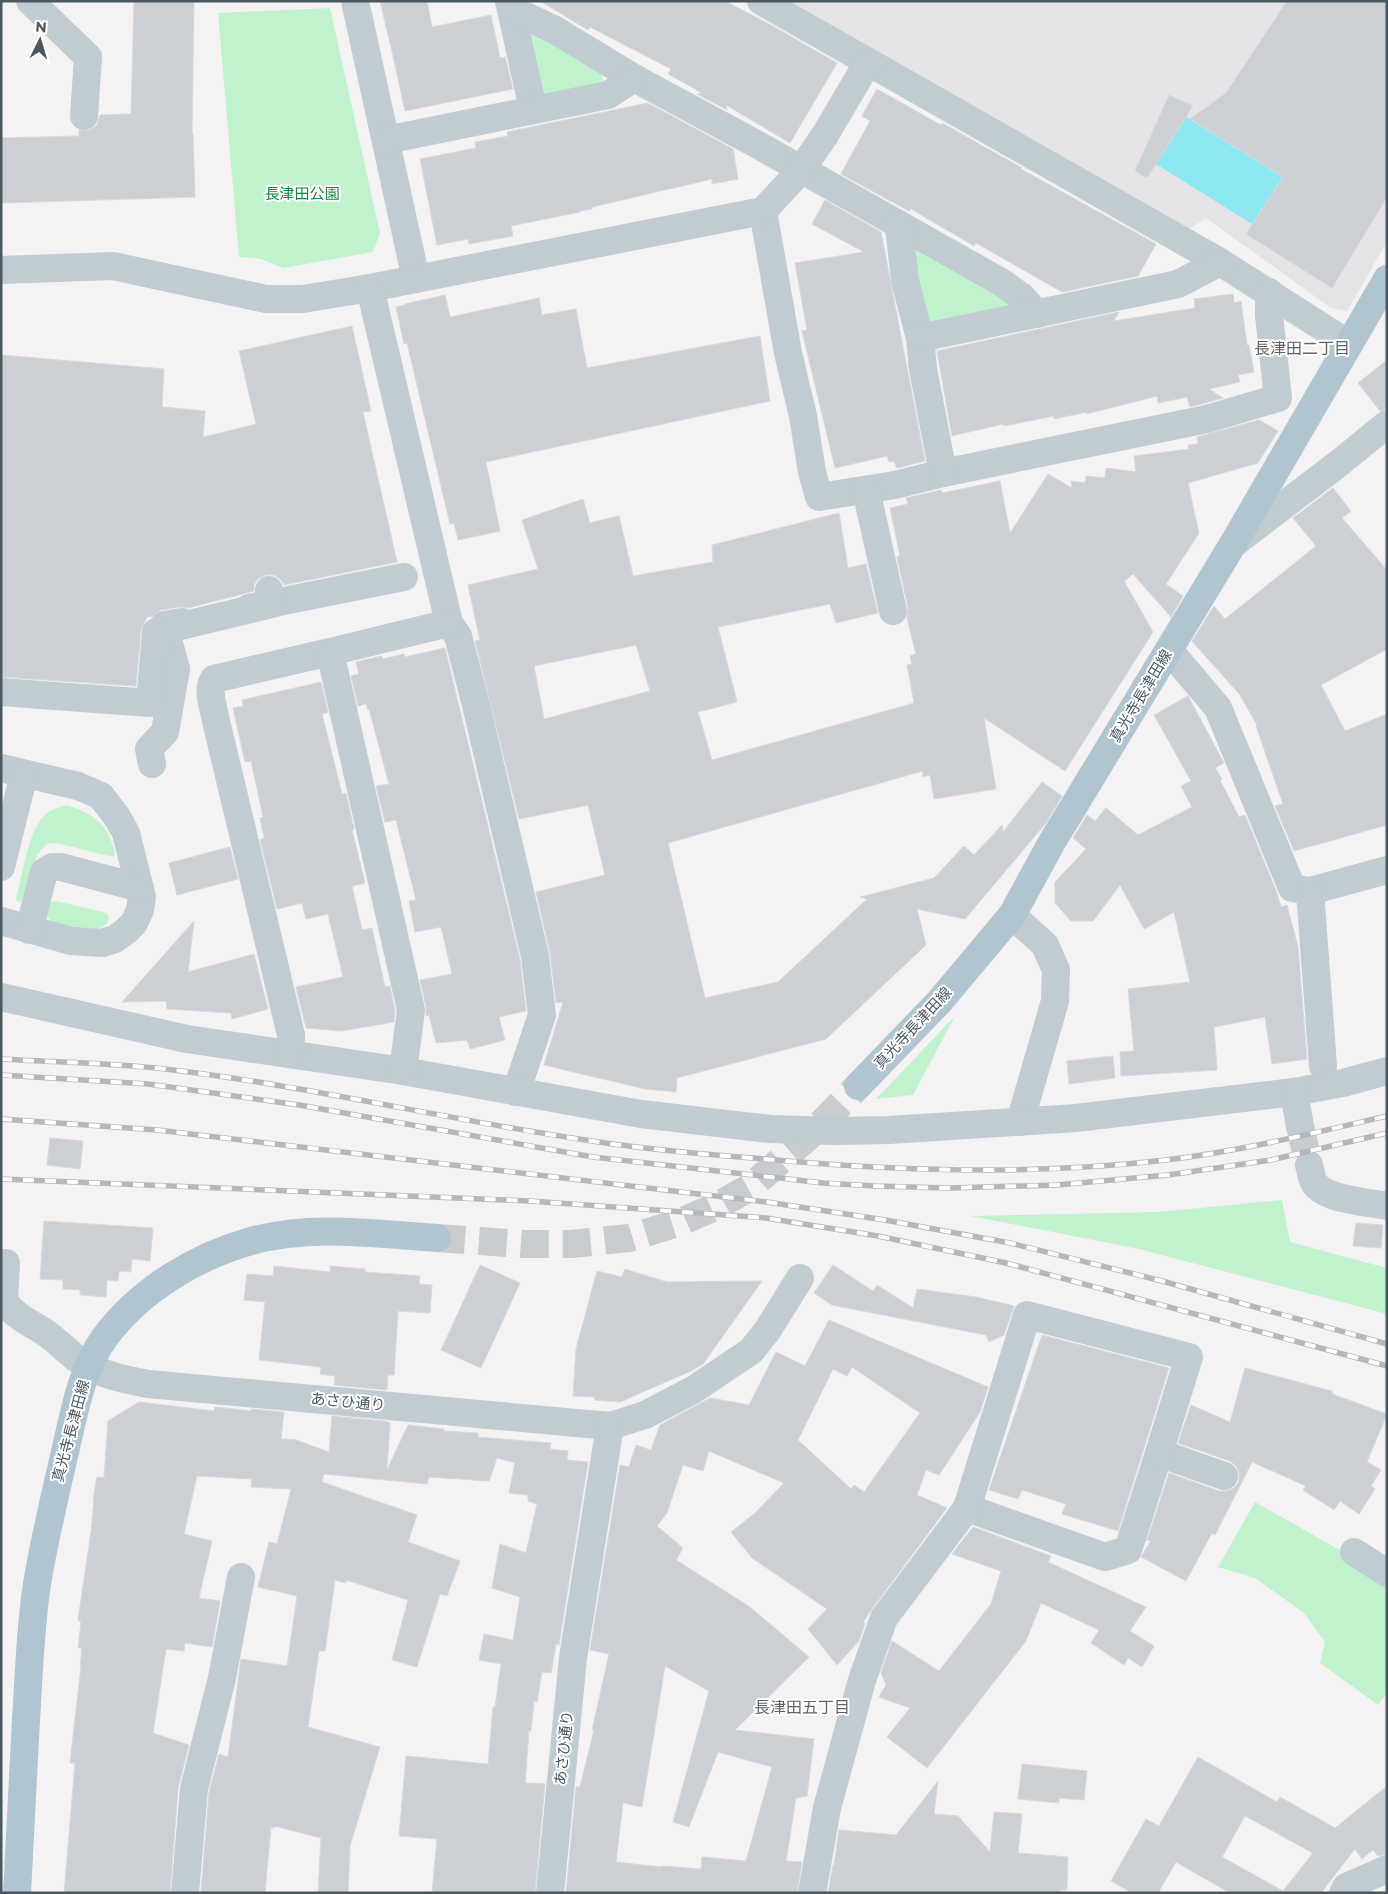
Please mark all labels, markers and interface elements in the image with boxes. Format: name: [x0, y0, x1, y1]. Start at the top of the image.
north arrow: [15, 15, 65, 65]
text: N: [35, 18, 48, 37]
park label: 長津田公園: [264, 184, 340, 203]
district label: 長津田二丁目: [1254, 339, 1350, 358]
street label: 真光寺長津田線: [1105, 646, 1176, 746]
street label: 真光寺長津田線: [870, 983, 955, 1073]
street label: 真光寺長津田線: [48, 1378, 93, 1484]
street label: あさひ通り: [310, 1389, 386, 1414]
district label: 長津田五丁目: [754, 1698, 850, 1717]
street label: あさひ通り: [550, 1710, 577, 1786]

